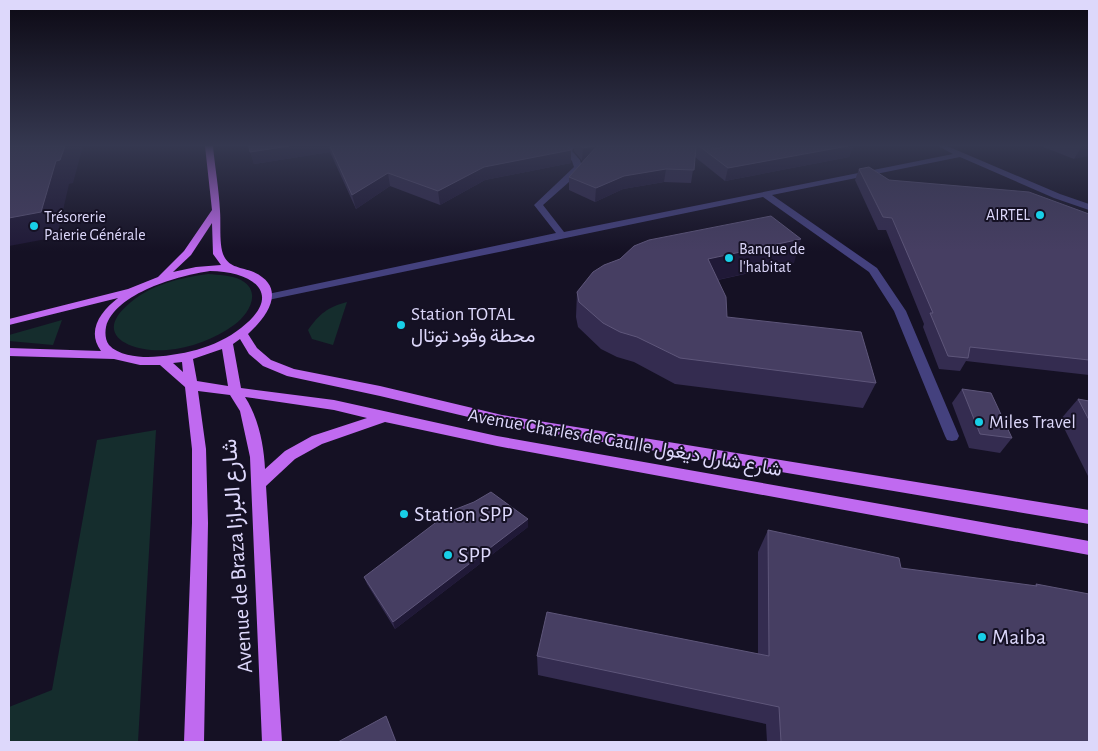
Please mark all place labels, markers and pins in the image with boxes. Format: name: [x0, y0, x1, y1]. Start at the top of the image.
place label: AIRTEL: [986, 207, 1030, 223]
place label: Trésorerie Paierie Générale: [44, 209, 146, 243]
marker: AIRTEL: [1034, 209, 1046, 221]
marker: Trésorerie Paierie Générale: [28, 220, 40, 232]
place label: Banque de l'habitat: [739, 241, 805, 275]
marker: Banque de l'habitat: [723, 252, 735, 264]
place label: Station TOTAL محطة وقود توتال: [411, 305, 535, 347]
marker: Station TOTAL محطة وقود توتال: [395, 319, 407, 331]
place label: Miles Travel: [989, 413, 1076, 432]
marker: Miles Travel: [973, 416, 985, 428]
place label: Station SPP: [414, 503, 513, 525]
marker: Station SPP: [398, 508, 410, 520]
place label: SPP: [458, 544, 491, 566]
marker: SPP: [442, 549, 454, 561]
place label: Maiba: [992, 626, 1046, 648]
marker: Maiba: [976, 631, 988, 643]

